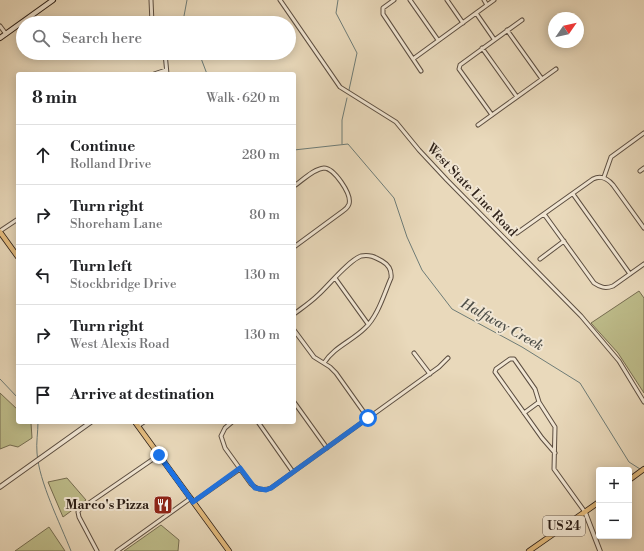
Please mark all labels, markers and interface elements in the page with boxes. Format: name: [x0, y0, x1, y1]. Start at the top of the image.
north arrow: [548, 12, 584, 48]
search box: [16, 16, 296, 60]
icon: search: [30, 27, 52, 49]
text: Search here: [62, 29, 142, 48]
text: 8 min: [32, 87, 77, 109]
text: Walk · 620 m: [206, 90, 280, 106]
text: Continue: [70, 137, 135, 156]
street label: West State Line Road: [423, 139, 521, 240]
icon: ahead: [32, 144, 54, 166]
text: 280 m: [242, 147, 280, 163]
text: Rolland Drive: [70, 156, 151, 172]
text: Turn right: [70, 197, 144, 216]
icon: right: [32, 204, 54, 226]
text: 80 m: [249, 207, 280, 223]
text: Shoreham Lane: [70, 216, 162, 232]
text: Turn left: [70, 257, 132, 276]
icon: left: [32, 264, 54, 286]
text: 130 m: [245, 267, 280, 283]
text: Stockbridge Drive: [70, 276, 176, 292]
water label: Halfway Creek: [457, 294, 547, 355]
text: Turn right: [70, 317, 144, 336]
icon: right: [32, 324, 54, 346]
text: 130 m: [245, 327, 280, 343]
text: West Alexis Road: [70, 336, 169, 352]
icon: arrive: [32, 384, 54, 406]
text: Arrive at destination: [70, 385, 214, 404]
route start: [359, 409, 377, 427]
route end: [150, 446, 168, 464]
map controls: [596, 467, 632, 539]
button: +: [596, 467, 632, 503]
restaurant icon: Marco's Pizza: [152, 494, 174, 516]
place label: Marco's Pizza: [66, 497, 150, 513]
button: −: [596, 503, 632, 539]
road number: US 24: [543, 516, 585, 536]

